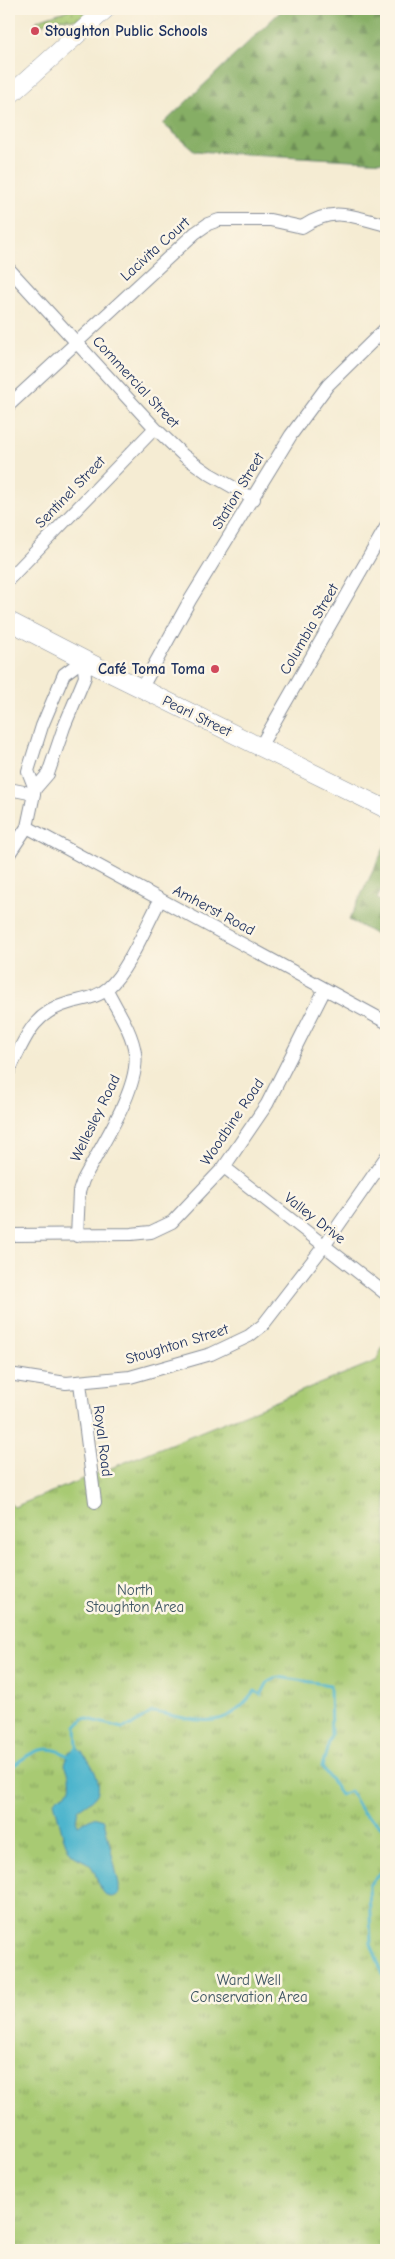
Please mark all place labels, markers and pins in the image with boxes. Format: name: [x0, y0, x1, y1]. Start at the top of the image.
place label: Stoughton Public Schools: [45, 22, 207, 40]
marker: Stoughton Public Schools: [29, 25, 41, 37]
place label: Café Toma Toma: [98, 660, 205, 678]
marker: Café Toma Toma: [209, 663, 221, 675]

